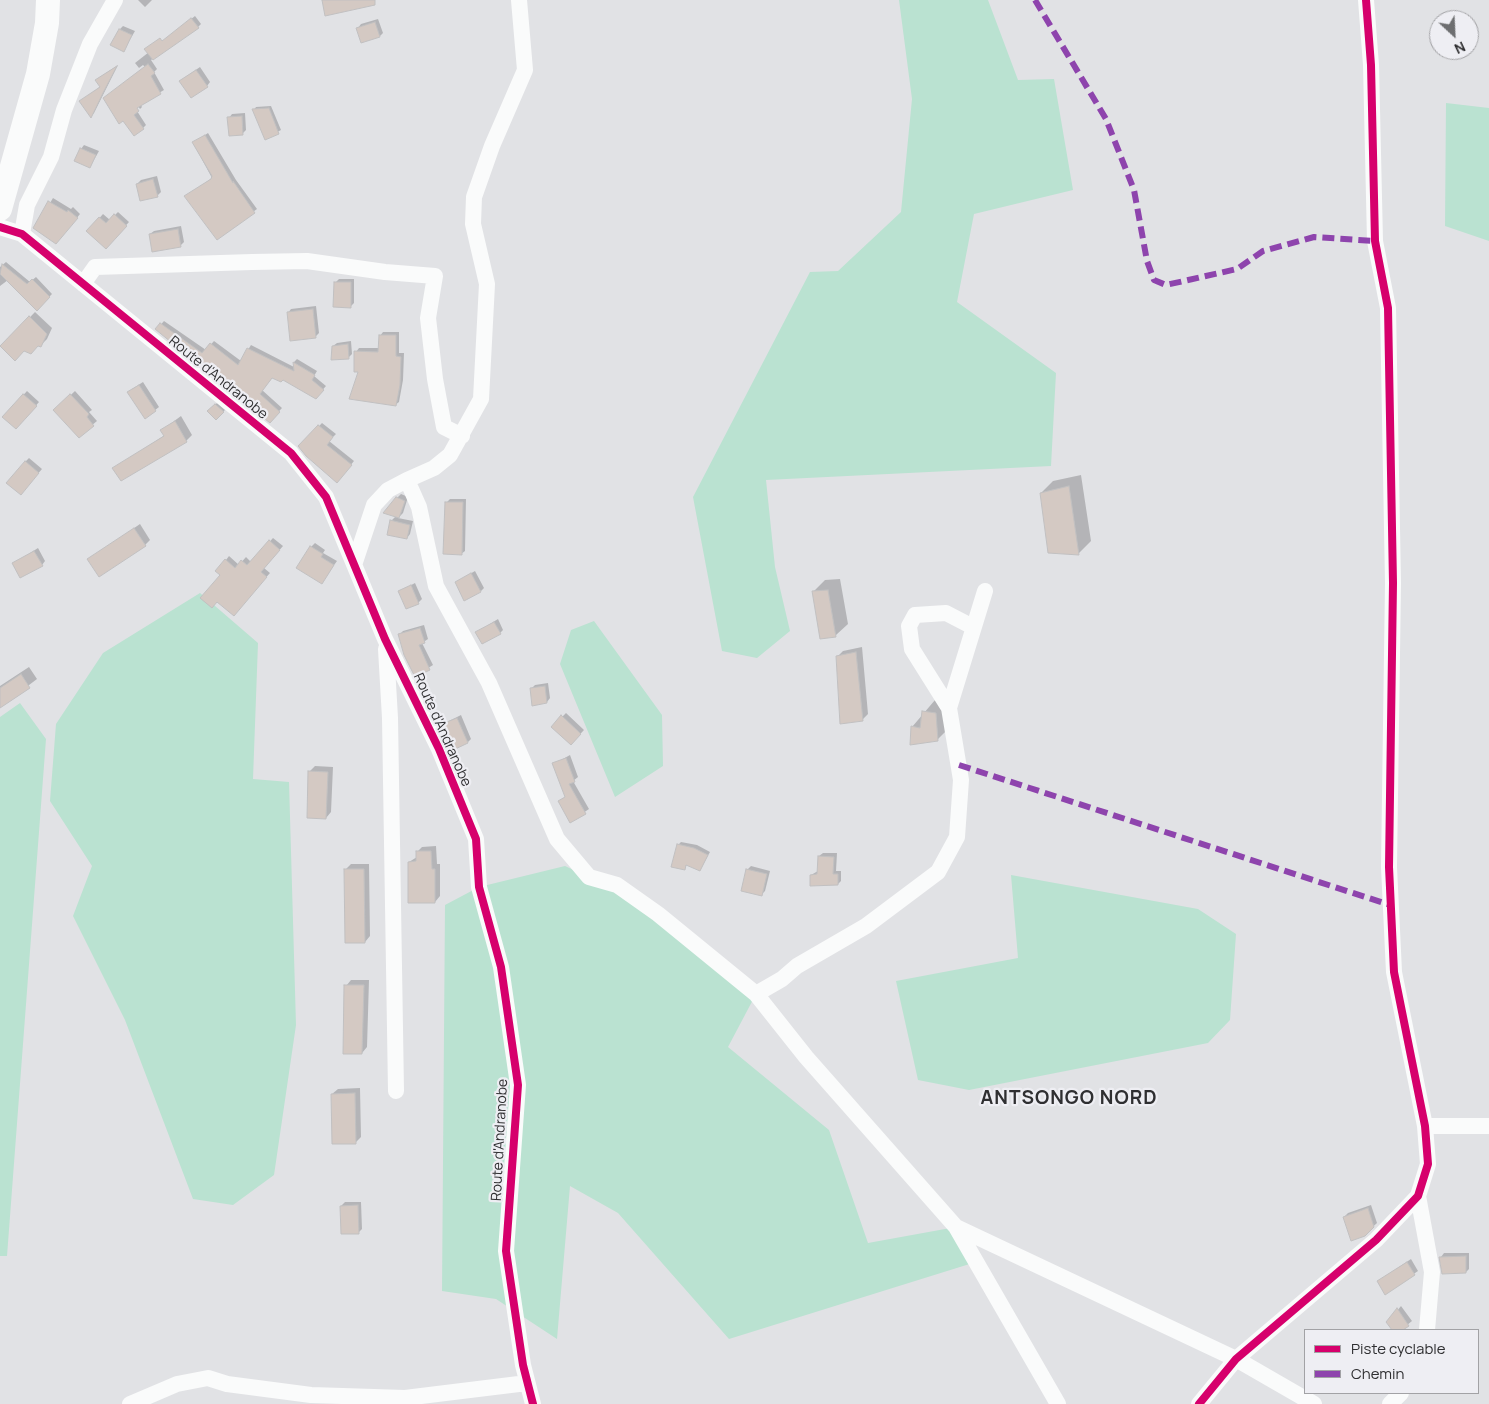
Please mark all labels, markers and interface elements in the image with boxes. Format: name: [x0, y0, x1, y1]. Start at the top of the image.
north arrow: [1429, 10, 1479, 60]
text: N: [1452, 37, 1469, 59]
street label: Route d'Andranobe: [165, 333, 271, 423]
street label: Route d'Andranobe: [409, 671, 475, 789]
street label: Route d'Andranobe: [488, 1078, 512, 1202]
district label: ANTSONGO NORD: [979, 1088, 1159, 1110]
legend: [1304, 1329, 1479, 1394]
text: Piste cyclable: [1351, 1338, 1446, 1359]
text: Chemin: [1351, 1363, 1404, 1384]

